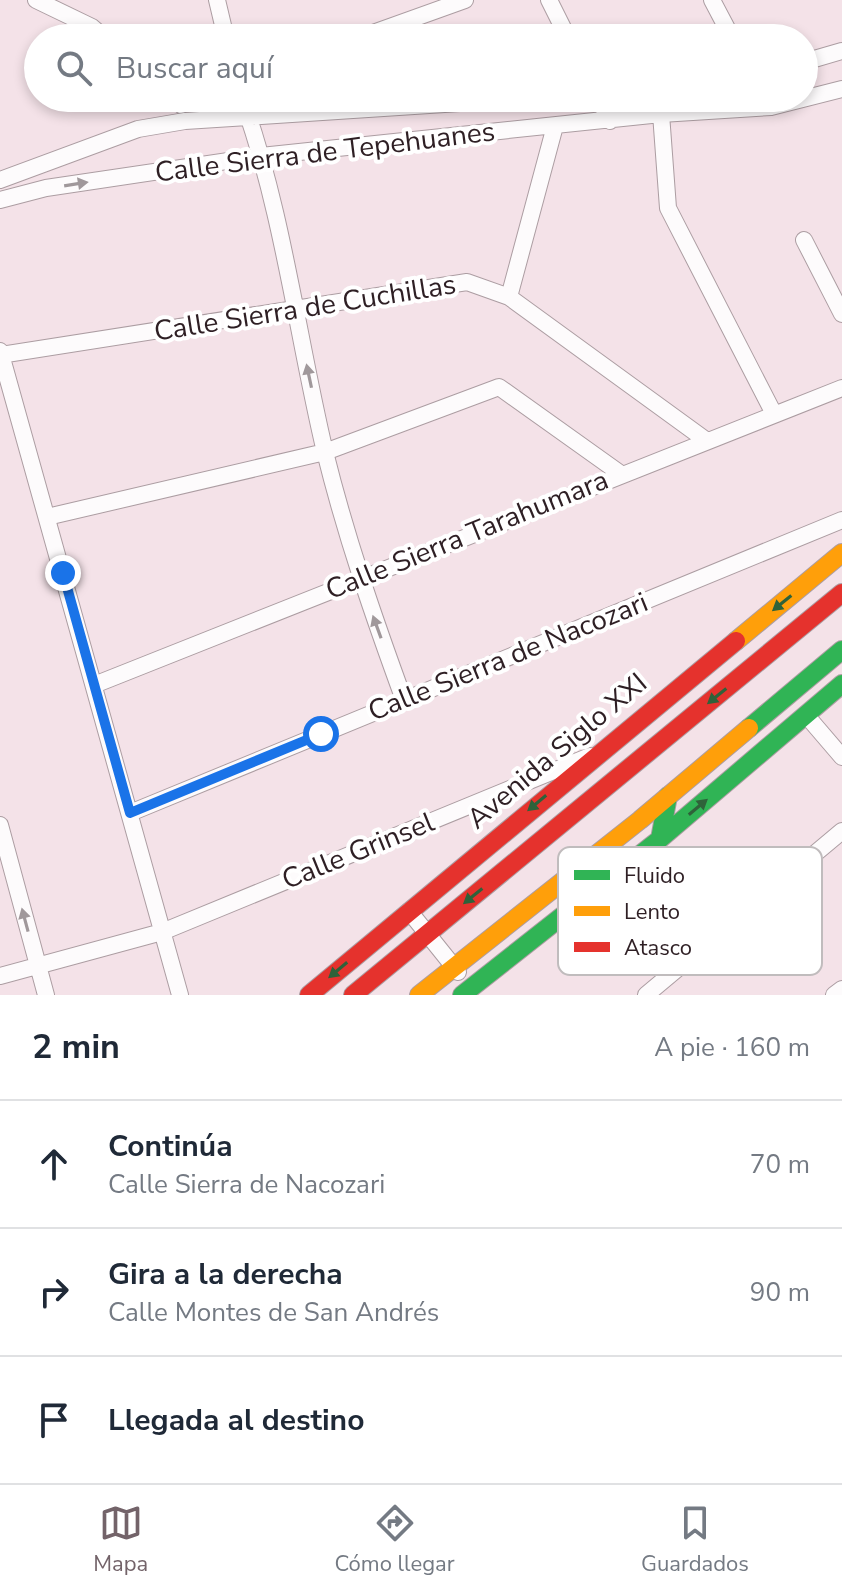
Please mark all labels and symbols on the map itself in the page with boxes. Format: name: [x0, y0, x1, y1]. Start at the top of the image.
street label: Calle Sierra de Tepehuanes: [153, 112, 497, 192]
one-way arrow: [64, 177, 89, 190]
street label: Calle Sierra de Cuchillas: [151, 265, 459, 351]
one-way arrow: [302, 364, 315, 389]
street label: Calle Sierra Tarahumara: [320, 461, 614, 609]
route end: [45, 555, 81, 591]
street label: Calle Sierra de Nacozari: [362, 583, 654, 731]
one-way arrow: [772, 594, 792, 611]
one-way arrow: [370, 615, 383, 639]
street label: Avenida Siglo XXI: [459, 664, 655, 838]
one-way arrow: [707, 687, 727, 703]
route start: [303, 716, 339, 752]
one-way arrow: [528, 794, 548, 811]
one-way arrow: [688, 799, 708, 816]
street label: Calle Grinsel: [276, 803, 440, 899]
legend: [558, 847, 822, 975]
text: Fluido: [624, 861, 685, 891]
one-way arrow: [463, 887, 483, 904]
text: Lento: [624, 897, 680, 927]
one-way arrow: [19, 907, 31, 932]
text: Atasco: [624, 933, 692, 963]
one-way arrow: [329, 961, 349, 978]

